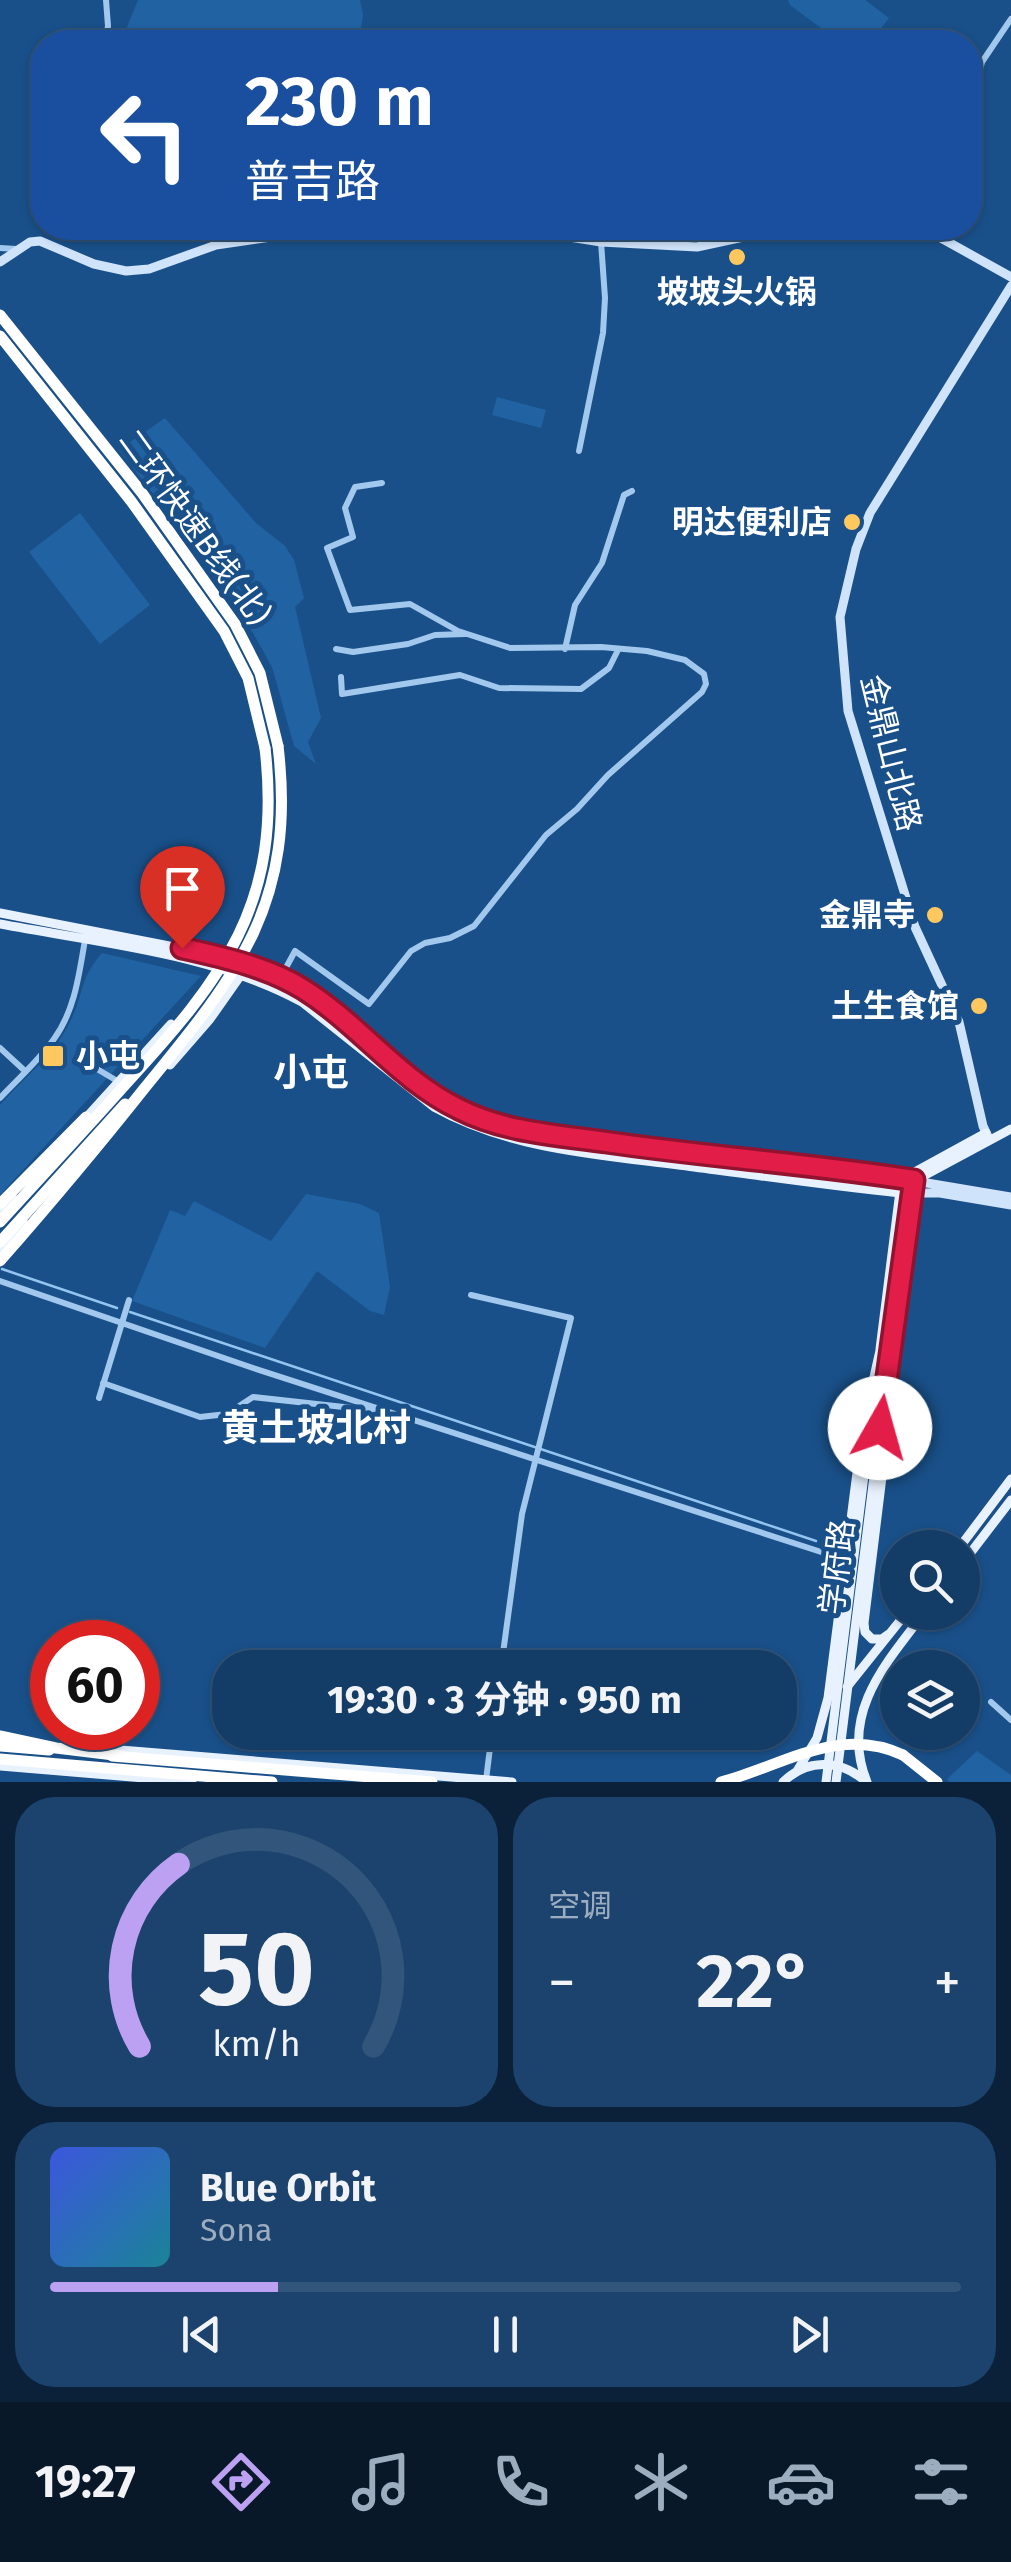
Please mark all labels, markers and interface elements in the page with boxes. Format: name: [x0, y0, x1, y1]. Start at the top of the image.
text: 230 m: [245, 60, 434, 144]
icon: left: [80, 70, 210, 200]
text: 普吉路: [245, 155, 380, 209]
marker: 坡坡头火锅: [726, 246, 748, 268]
place label: 坡坡头火锅: [657, 273, 817, 311]
street label: 二环快速B线(北): [111, 422, 279, 632]
place label: 明达便利店: [672, 503, 832, 541]
marker: 明达便利店: [841, 511, 863, 533]
street label: 金鼎山北路: [853, 671, 929, 835]
pin: [140, 846, 225, 949]
icon: arrive: [155, 861, 210, 916]
place label: 金鼎寺: [819, 896, 915, 934]
marker: 金鼎寺: [924, 904, 946, 926]
place label: 土生食馆: [831, 987, 959, 1025]
marker: 土生食馆: [968, 995, 990, 1017]
place label: 小屯: [76, 1037, 140, 1075]
marker: 小屯: [40, 1043, 66, 1069]
district label: 小屯: [273, 1050, 349, 1096]
position arrow: [828, 1376, 932, 1480]
district label: 黄土坡北村: [221, 1405, 411, 1451]
street label: 学府路: [812, 1517, 862, 1617]
map controls: [880, 1530, 980, 1750]
button: search: [880, 1530, 980, 1630]
speed limit sign: 60: [30, 1620, 160, 1750]
button: layers: [880, 1650, 980, 1750]
text: 19:30 · 3 分钟 · 950 m: [327, 1677, 682, 1723]
text: 空调: [548, 1887, 612, 1925]
text: 50: [198, 1907, 315, 2032]
text: 22°: [696, 1937, 813, 2027]
text: −: [548, 1950, 576, 2016]
text: +: [934, 1950, 961, 2016]
text: km/h: [212, 2023, 301, 2065]
text: Blue Orbit: [200, 2165, 376, 2211]
text: Sona: [200, 2211, 272, 2249]
icon: previous: [174, 2307, 229, 2362]
icon: pause: [478, 2307, 533, 2362]
icon: next: [782, 2307, 837, 2362]
icon: directions: [206, 2447, 276, 2517]
icon: music: [346, 2447, 416, 2517]
icon: phone: [486, 2447, 556, 2517]
icon: climate: [626, 2447, 696, 2517]
icon: car: [766, 2447, 836, 2517]
icon: filters: [906, 2447, 976, 2517]
text: 19:27: [35, 2455, 136, 2509]

